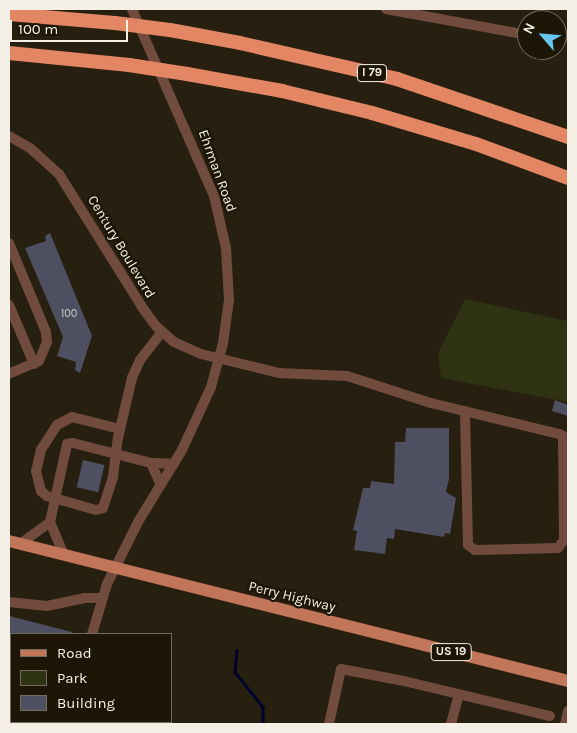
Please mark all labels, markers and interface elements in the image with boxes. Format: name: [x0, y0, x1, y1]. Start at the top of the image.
scale bar: [12, 10, 130, 42]
north arrow: [517, 10, 567, 60]
text: 100 m: [18, 20, 58, 38]
text: N: [519, 20, 539, 37]
road number: I 79: [357, 64, 387, 82]
street label: Ehrman Road: [194, 128, 240, 214]
street label: Century Boulevard: [84, 193, 158, 301]
house number: 100: [61, 307, 77, 321]
street label: Perry Highway: [247, 578, 337, 616]
legend: [10, 633, 172, 723]
road number: US 19: [430, 642, 472, 662]
text: Road: [57, 644, 92, 662]
text: Park: [57, 669, 87, 687]
text: Building: [57, 694, 115, 712]

